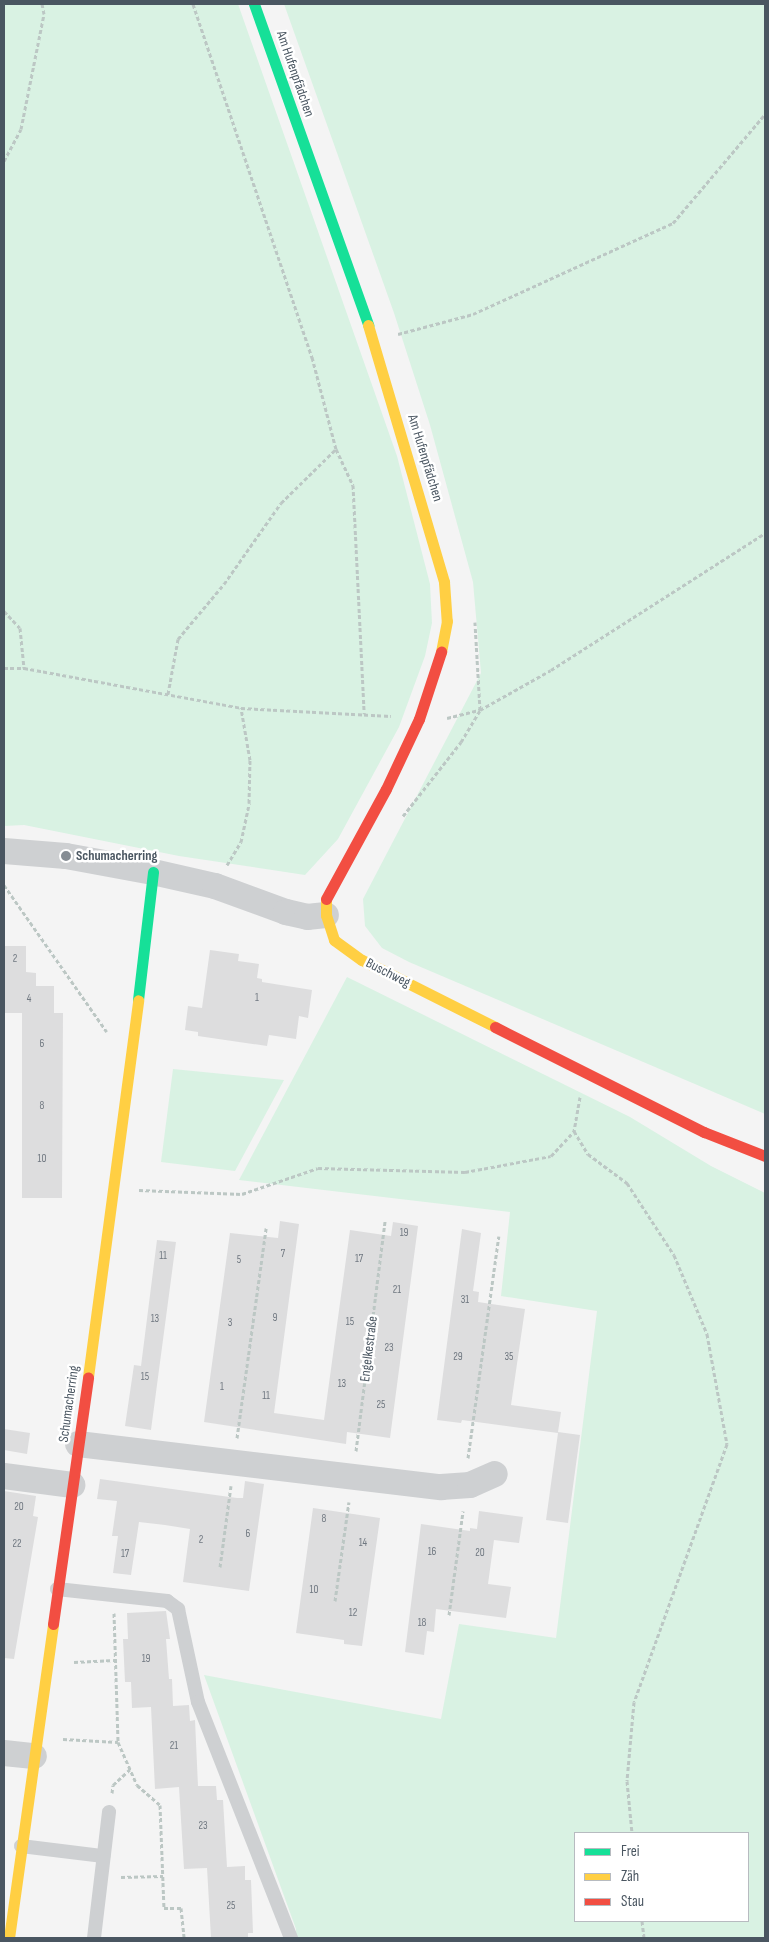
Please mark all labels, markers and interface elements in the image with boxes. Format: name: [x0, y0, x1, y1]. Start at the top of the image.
street label: Am Hufenpfädchen: [272, 29, 318, 119]
street label: Am Hufenpfädchen: [404, 413, 446, 503]
place label: Schumacherring: [76, 848, 157, 864]
marker: Schumacherring: [60, 850, 72, 862]
house number: 2: [13, 952, 17, 966]
street label: Buschweg: [363, 955, 413, 991]
house number: 1: [255, 991, 259, 1005]
house number: 4: [27, 992, 31, 1006]
house number: 6: [40, 1037, 44, 1051]
house number: 8: [40, 1099, 44, 1113]
house number: 10: [38, 1152, 46, 1166]
house number: 19: [400, 1226, 408, 1240]
house number: 7: [281, 1247, 285, 1261]
house number: 11: [159, 1249, 167, 1263]
house number: 17: [355, 1252, 363, 1266]
house number: 5: [237, 1253, 241, 1267]
house number: 21: [393, 1283, 401, 1297]
house number: 31: [461, 1293, 469, 1307]
house number: 9: [273, 1311, 277, 1325]
house number: 13: [151, 1312, 159, 1326]
house number: 15: [346, 1315, 354, 1329]
street label: Engelkestraße: [357, 1315, 381, 1383]
house number: 3: [228, 1316, 232, 1330]
house number: 23: [384, 1341, 394, 1355]
house number: 29: [453, 1350, 463, 1364]
house number: 35: [504, 1350, 514, 1364]
street label: Schumacherring: [55, 1365, 83, 1443]
house number: 15: [141, 1370, 149, 1384]
house number: 13: [338, 1377, 346, 1391]
house number: 1: [220, 1380, 224, 1394]
house number: 11: [262, 1389, 270, 1403]
house number: 25: [377, 1398, 385, 1412]
house number: 20: [14, 1500, 24, 1514]
house number: 8: [322, 1512, 326, 1526]
house number: 6: [246, 1527, 250, 1541]
house number: 2: [199, 1533, 203, 1547]
house number: 14: [359, 1536, 367, 1550]
house number: 22: [12, 1537, 22, 1551]
house number: 16: [428, 1545, 436, 1559]
house number: 20: [475, 1546, 485, 1560]
house number: 17: [121, 1547, 129, 1561]
house number: 10: [310, 1583, 318, 1597]
house number: 12: [349, 1606, 357, 1620]
house number: 18: [418, 1616, 426, 1630]
house number: 19: [142, 1652, 150, 1666]
house number: 21: [170, 1739, 178, 1753]
house number: 23: [198, 1819, 208, 1833]
legend: [574, 1832, 749, 1922]
text: Frei: [621, 1842, 640, 1861]
text: Zäh: [621, 1867, 639, 1886]
text: Stau: [621, 1892, 644, 1911]
house number: 25: [227, 1899, 235, 1913]

